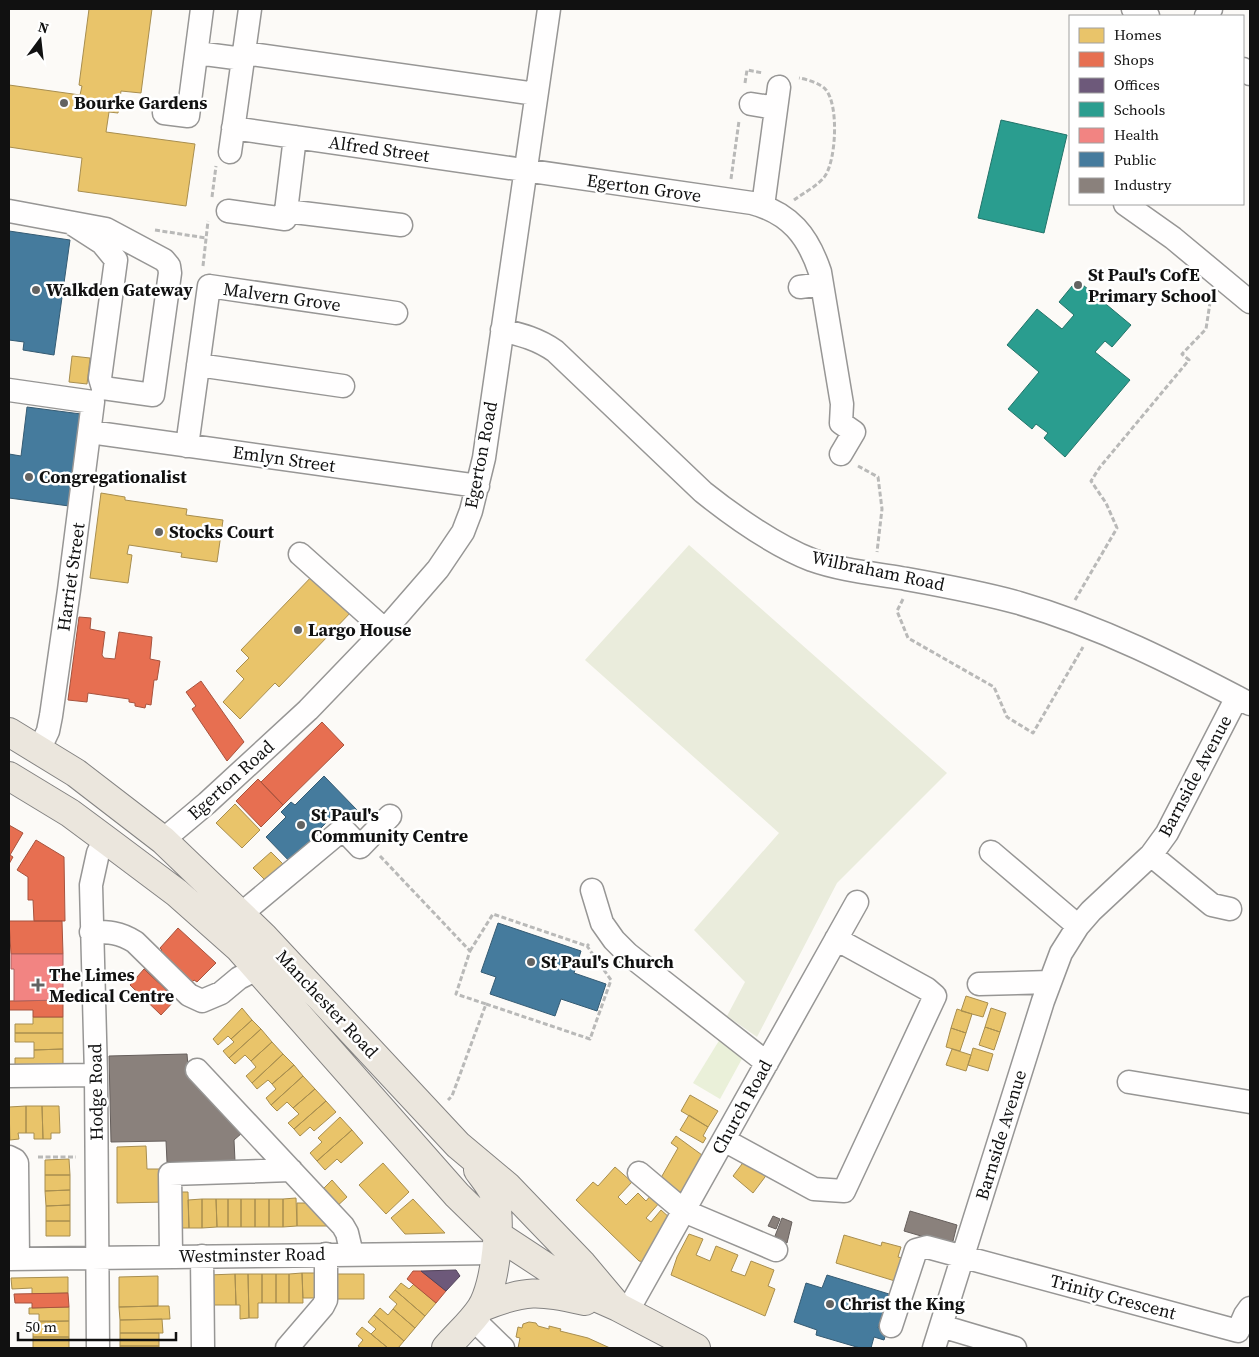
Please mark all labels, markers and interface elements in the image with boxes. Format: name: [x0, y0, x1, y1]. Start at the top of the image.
north arrow: [15, 15, 65, 65]
legend: [1069, 15, 1244, 205]
text: N: [36, 16, 51, 38]
text: Homes: [1114, 24, 1161, 45]
text: Shops: [1114, 49, 1154, 70]
text: Offices: [1114, 74, 1160, 95]
place label: Bourke Gardens: [74, 90, 207, 115]
marker: Bourke Gardens: [58, 97, 70, 109]
text: Schools: [1114, 99, 1165, 120]
text: Health: [1114, 124, 1159, 145]
street label: Alfred Street: [327, 129, 431, 168]
text: Public: [1114, 149, 1156, 170]
street label: Egerton Grove: [585, 167, 703, 208]
text: Industry: [1114, 174, 1172, 195]
place label: St Paul's CofE Primary School: [1088, 262, 1217, 308]
street label: Malvern Grove: [222, 276, 342, 317]
place label: Walkden Gateway: [46, 277, 193, 302]
marker: St Paul's CofE Primary School: [1072, 279, 1084, 291]
marker: Walkden Gateway: [30, 284, 42, 296]
street label: Egerton Road: [458, 399, 503, 511]
street label: Emlyn Street: [231, 439, 337, 478]
place label: Congregationalist: [39, 464, 187, 489]
marker: Congregationalist: [23, 471, 35, 483]
place label: Stocks Court: [169, 519, 274, 544]
street label: Harriet Street: [51, 521, 91, 633]
marker: Stocks Court: [153, 526, 165, 538]
street label: Wilbraham Road: [809, 544, 947, 597]
place label: Largo House: [308, 617, 411, 642]
marker: Largo House: [292, 624, 304, 636]
street label: Barnside Avenue: [1152, 710, 1237, 841]
street label: Egerton Road: [182, 734, 279, 825]
place label: St Paul's Community Centre: [311, 802, 468, 848]
marker: St Paul's Community Centre: [295, 819, 307, 831]
street label: Manchester Road: [271, 944, 384, 1063]
place label: St Paul's Church: [541, 949, 674, 974]
marker: St Paul's Church: [525, 956, 537, 968]
place label: The Limes Medical Centre: [49, 962, 174, 1008]
marker: The Limes Medical Centre: [31, 978, 45, 992]
street label: Hodge Road: [82, 1043, 109, 1141]
street label: Church Road: [705, 1055, 778, 1158]
street label: Barnside Avenue: [969, 1067, 1032, 1203]
street label: Westminster Road: [178, 1241, 326, 1268]
street label: Trinity Crescent: [1047, 1268, 1179, 1325]
place label: Christ the King: [840, 1291, 965, 1316]
marker: Christ the King: [824, 1298, 836, 1310]
scale bar: [18, 1310, 175, 1342]
text: 50 m: [25, 1316, 57, 1337]

